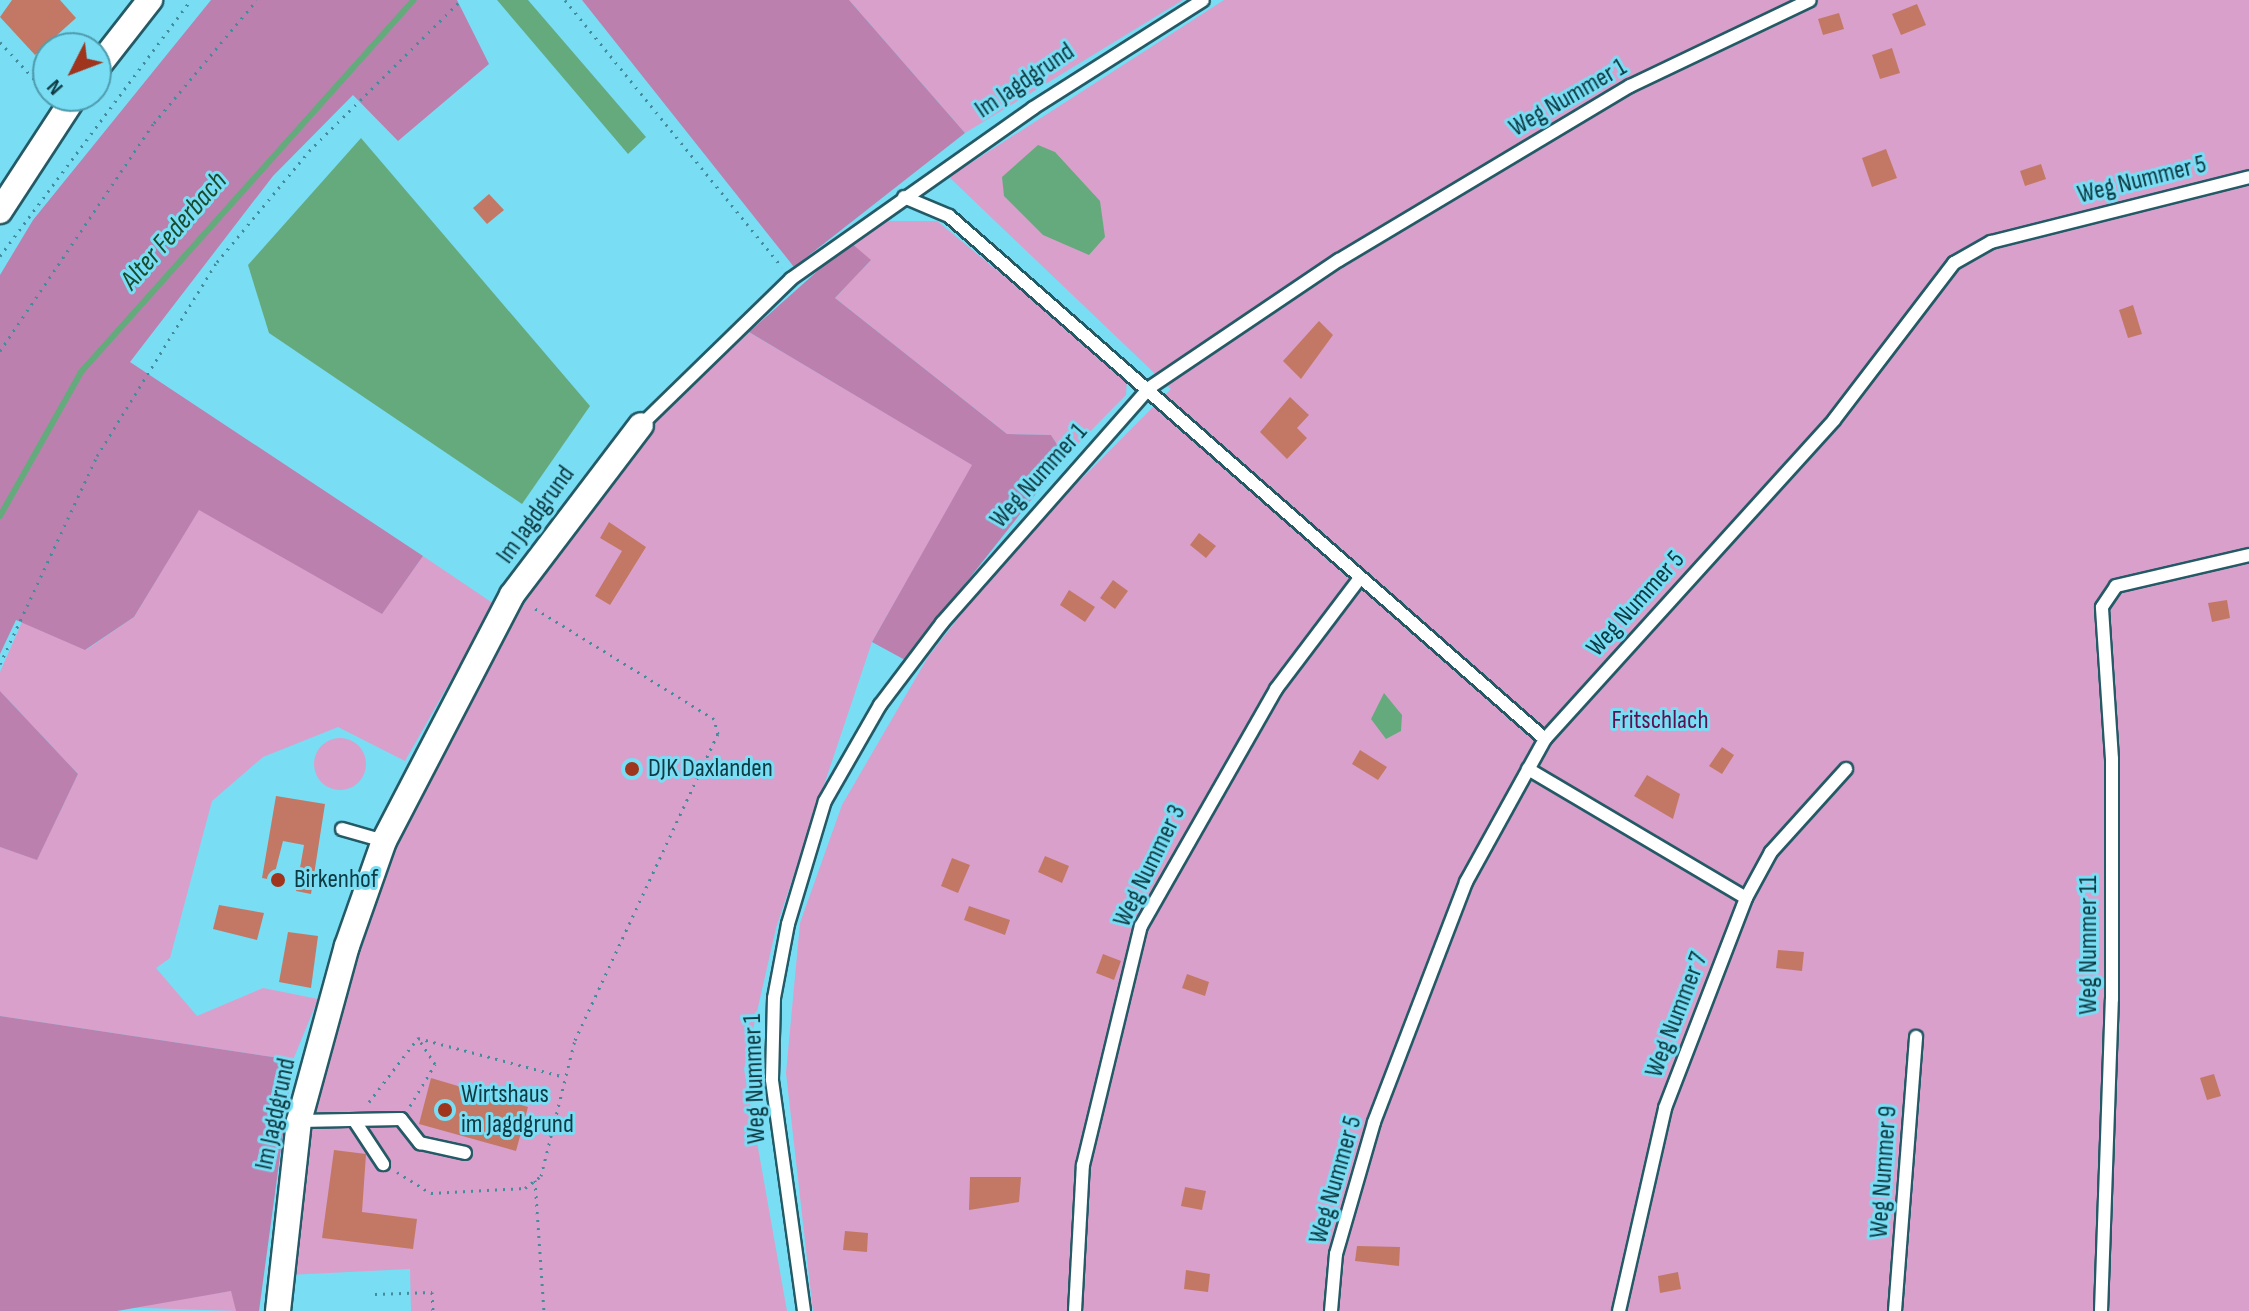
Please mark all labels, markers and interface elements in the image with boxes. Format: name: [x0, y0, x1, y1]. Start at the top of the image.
north arrow: [32, 32, 112, 112]
street label: Im Jagdgrund: [969, 36, 1081, 126]
street label: Weg Nummer 1: [1504, 52, 1632, 144]
text: N: [41, 74, 69, 100]
street label: Weg Nummer 5: [2074, 149, 2210, 211]
water label: Alter Federbach: [114, 165, 234, 297]
street label: Weg Nummer 1: [984, 417, 1094, 535]
street label: Im Jagdgrund: [490, 460, 582, 570]
street label: Weg Nummer 5: [1580, 545, 1692, 663]
park label: Fritschlach: [1611, 705, 1709, 737]
place label: DJK Daxlanden: [648, 753, 773, 785]
marker: DJK Daxlanden: [623, 760, 641, 778]
street label: Weg Nummer 3: [1107, 800, 1193, 932]
place label: Birkenhof: [294, 864, 378, 896]
marker: Birkenhof: [269, 871, 287, 889]
street label: Weg Nummer 11: [2073, 875, 2105, 1015]
street label: Weg Nummer 7: [1639, 948, 1715, 1082]
street label: Weg Nummer 1: [737, 1013, 773, 1145]
street label: Im Jagdgrund: [249, 1055, 303, 1173]
place label: Wirtshaus im Jagdgrund: [461, 1079, 574, 1140]
marker: Wirtshaus im Jagdgrund: [436, 1101, 454, 1119]
street label: Weg Nummer 9: [1864, 1105, 1904, 1239]
street label: Weg Nummer 5: [1303, 1113, 1369, 1247]

